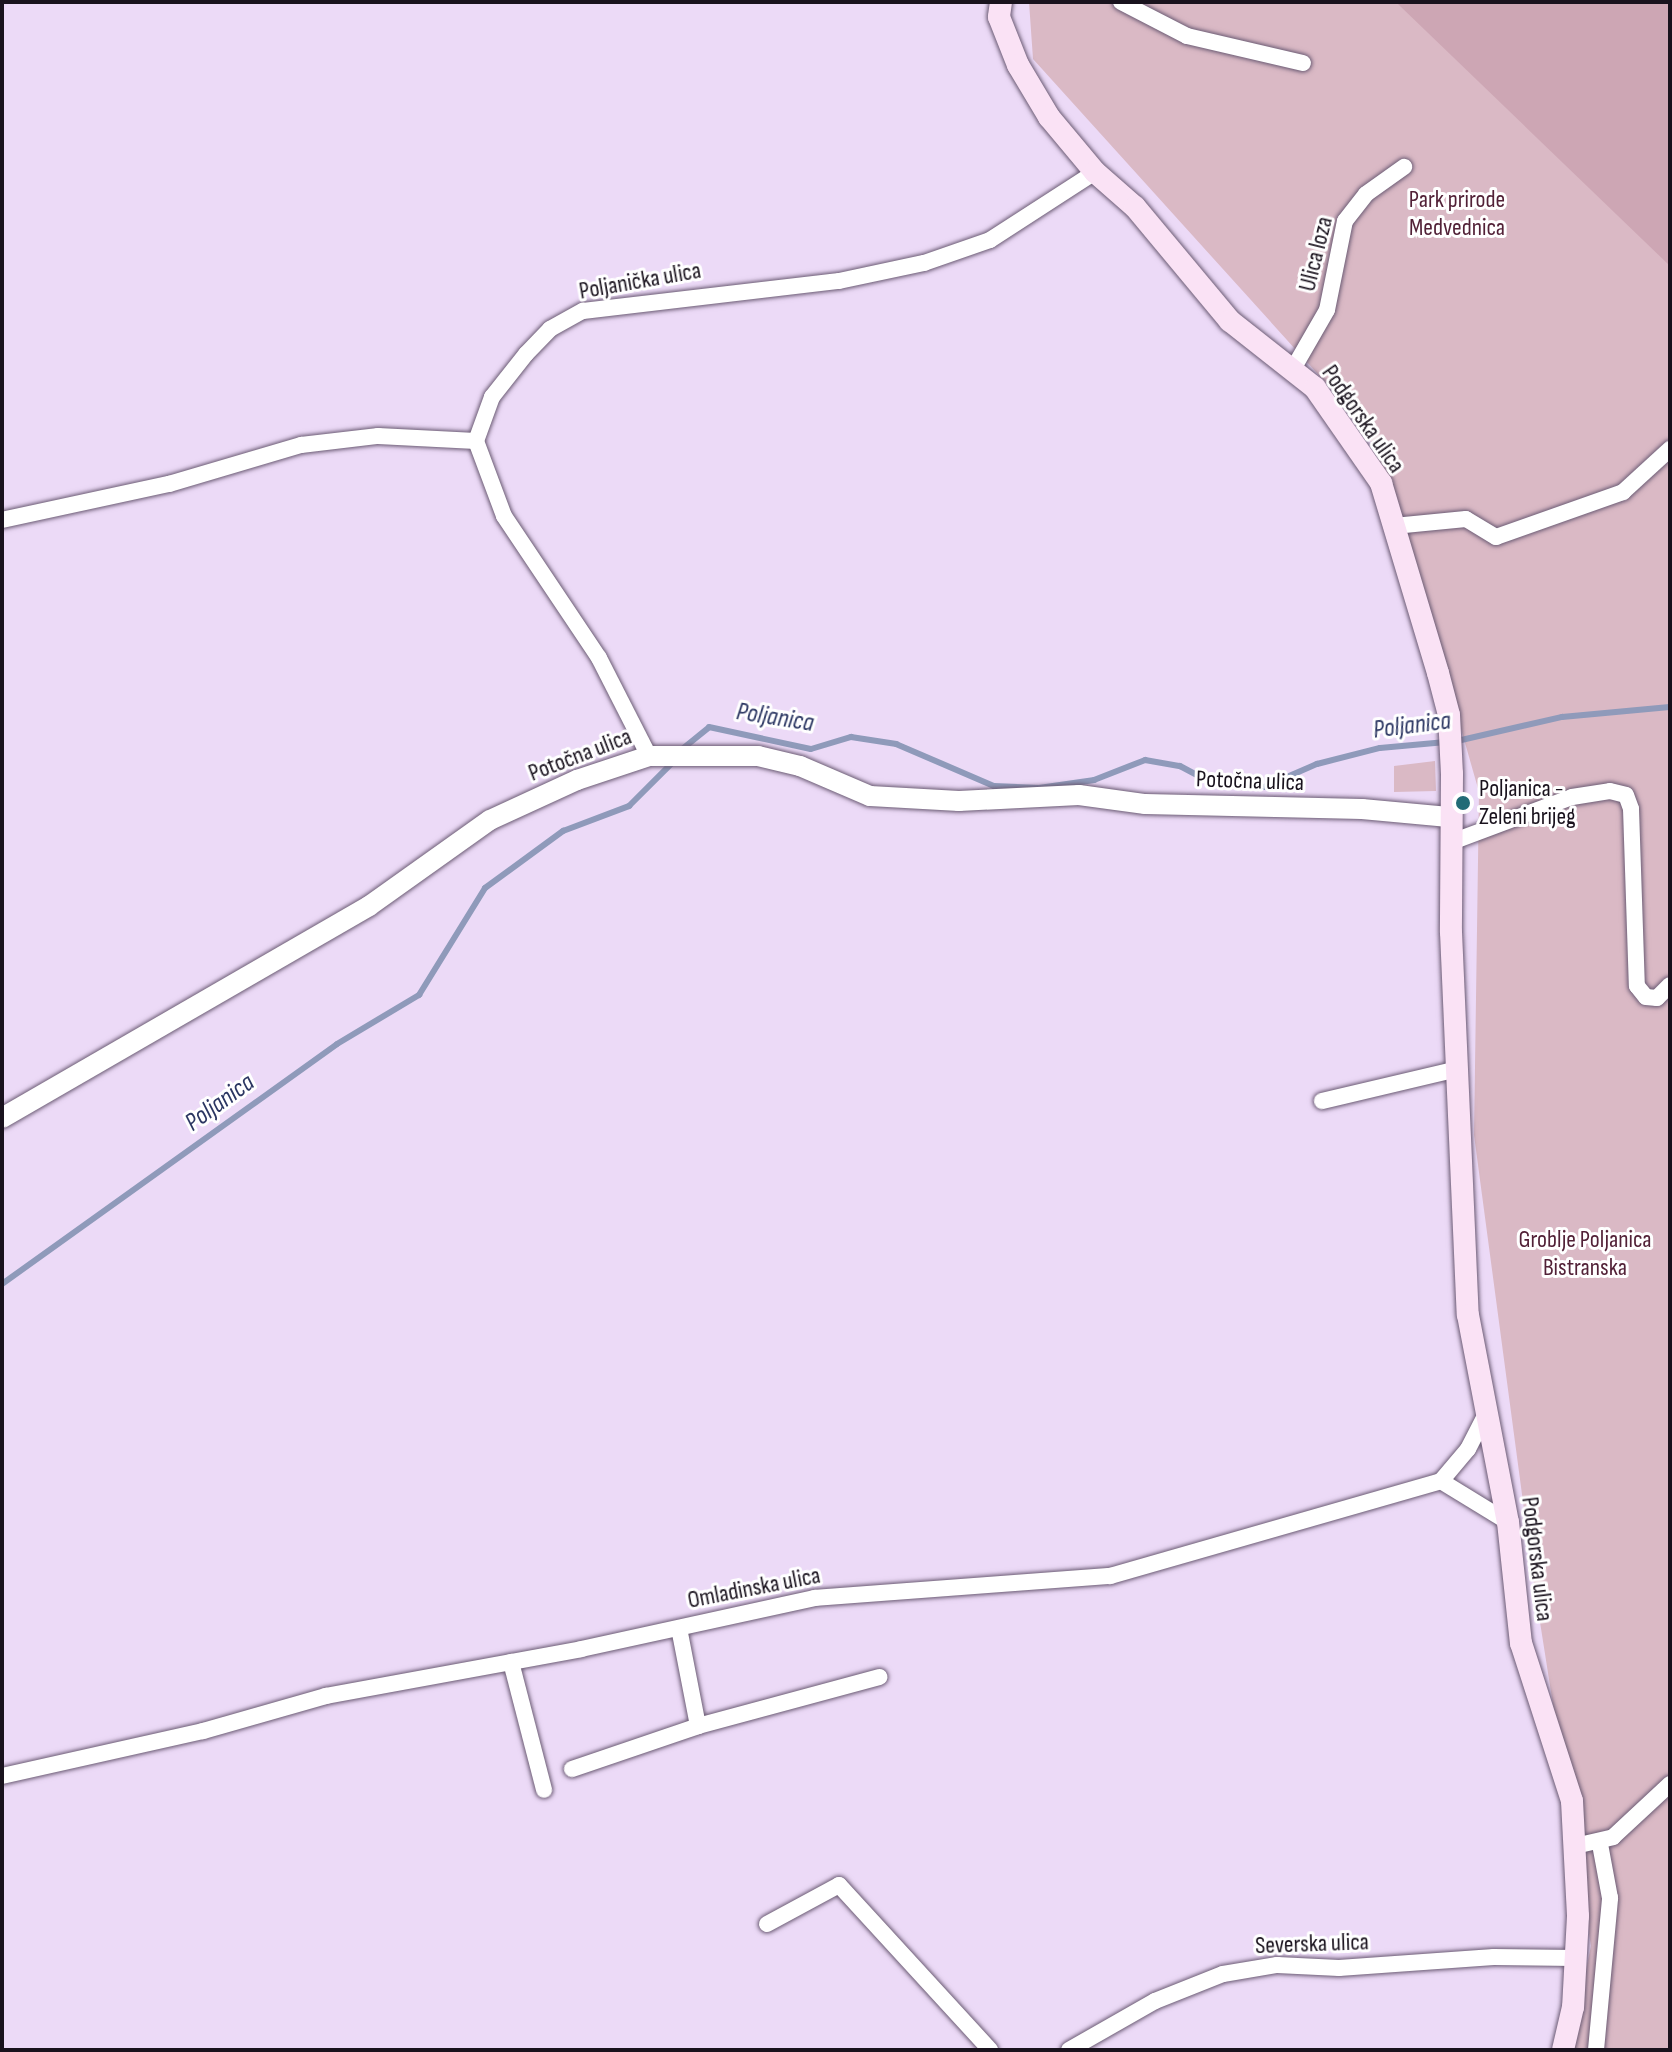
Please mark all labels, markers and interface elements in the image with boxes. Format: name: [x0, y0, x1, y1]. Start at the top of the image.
park label: Park prirode Medvednica: [1409, 186, 1505, 242]
street label: Ulica loza: [1293, 214, 1339, 294]
street label: Poljanička ulica: [577, 256, 703, 306]
street label: Podgorska ulica: [1315, 360, 1411, 478]
water label: Poljanica: [734, 696, 816, 740]
water label: Poljanica: [1371, 706, 1453, 746]
street label: Potočna ulica: [524, 722, 636, 788]
street label: Potočna ulica: [1196, 765, 1304, 797]
place label: Poljanica - Zeleni brijeg: [1479, 775, 1576, 831]
marker: Poljanica - Zeleni brijeg: [1454, 794, 1472, 812]
water label: Poljanica: [179, 1067, 261, 1139]
park label: Groblje Poljanica Bistranska: [1518, 1226, 1652, 1282]
street label: Podgorska ulica: [1515, 1495, 1559, 1623]
street label: Omladinska ulica: [685, 1561, 823, 1615]
street label: Severska ulica: [1255, 1928, 1369, 1960]

